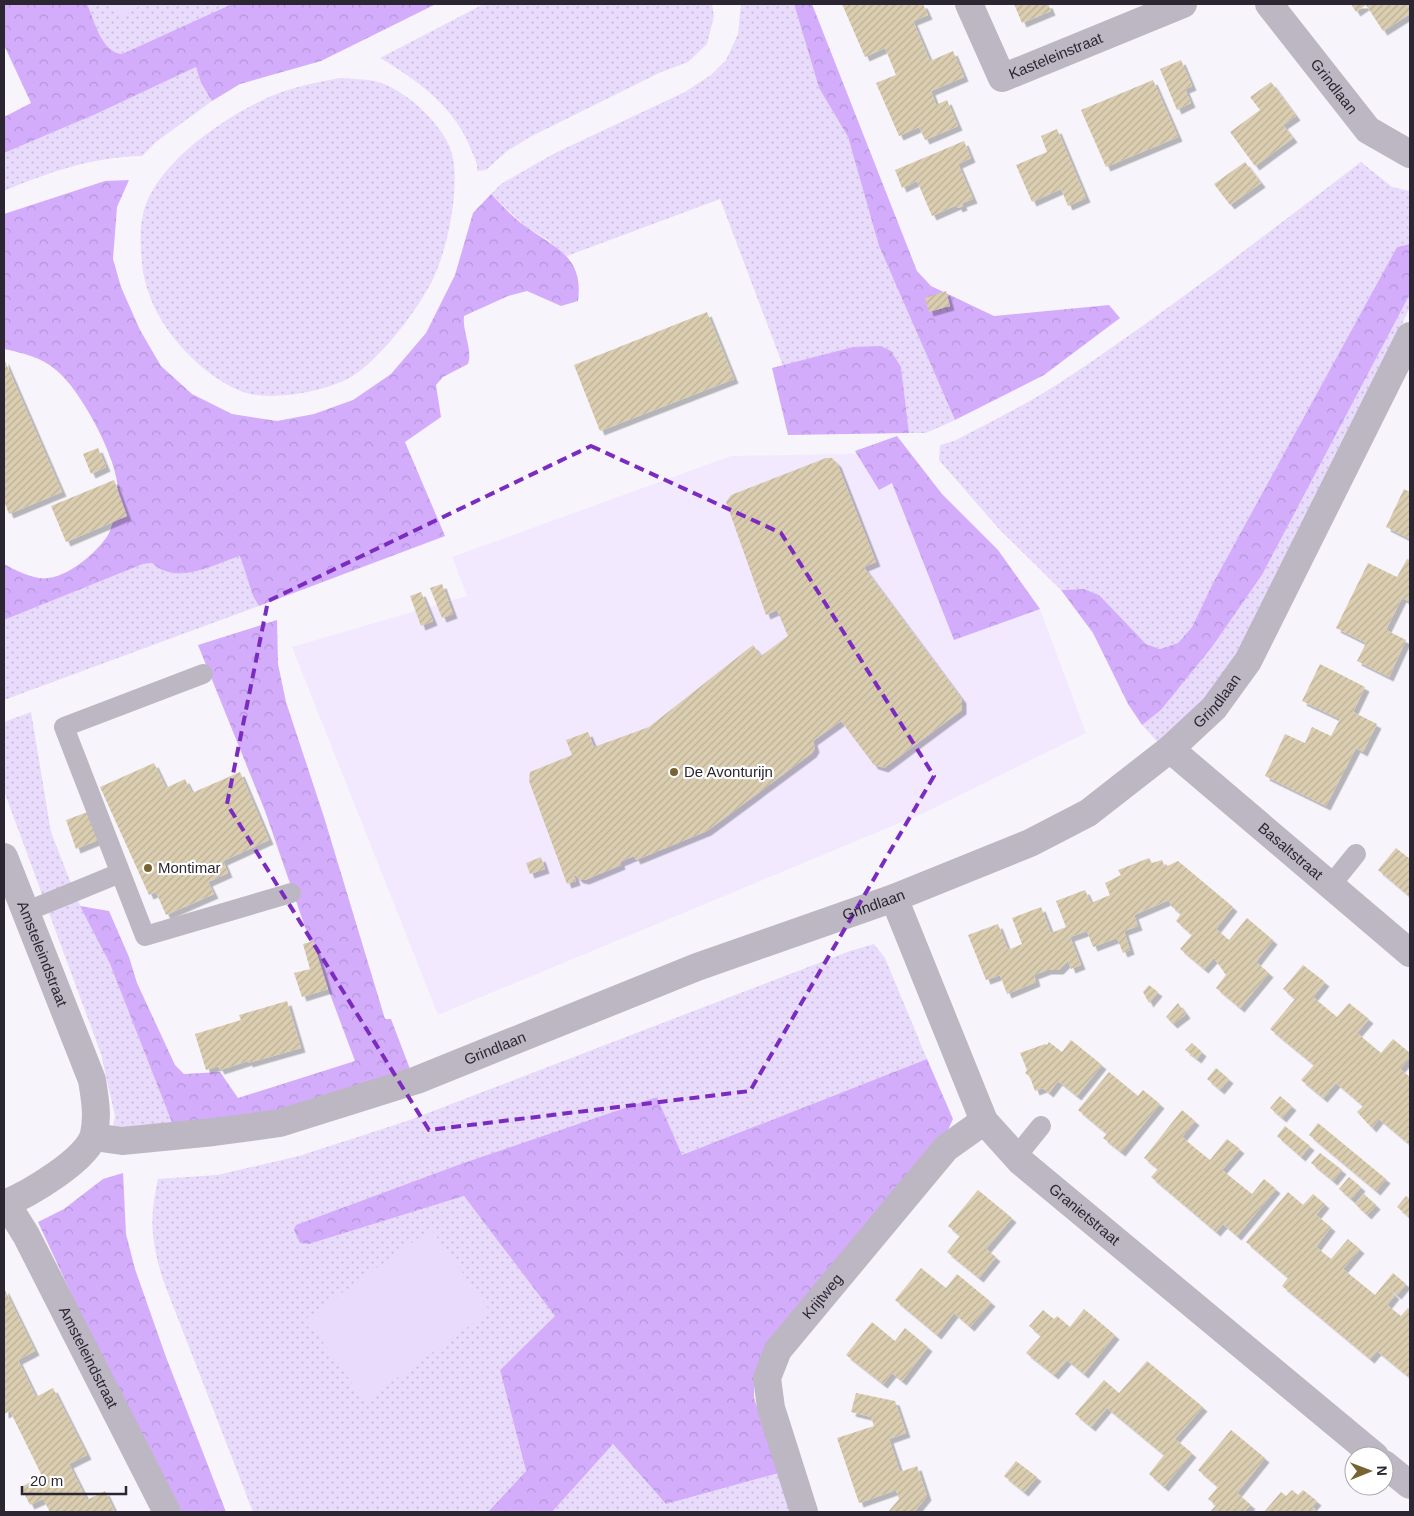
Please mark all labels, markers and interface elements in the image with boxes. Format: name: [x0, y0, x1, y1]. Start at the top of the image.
street label: Kasteleinstraat: [1006, 29, 1105, 82]
street label: Grindlaan: [1307, 55, 1361, 117]
street label: Grindlaan: [1189, 670, 1244, 731]
place label: De Avonturijn: [684, 763, 773, 780]
marker: De Avonturijn: [668, 766, 680, 778]
street label: Basaltstraat: [1255, 819, 1327, 884]
place label: Montimar: [158, 859, 221, 876]
marker: Montimar: [142, 862, 154, 874]
street label: Grindlaan: [840, 886, 907, 923]
street label: Amsteleindstraat: [14, 898, 71, 1009]
street label: Grindlaan: [461, 1028, 528, 1068]
street label: Granietstraat: [1046, 1180, 1124, 1249]
street label: Krijtweg: [798, 1270, 846, 1322]
street label: Amsteleindstraat: [56, 1303, 122, 1412]
north arrow: [1344, 1446, 1394, 1496]
scale bar: [22, 1464, 126, 1496]
text: N: [1374, 1466, 1390, 1476]
text: 20 m: [30, 1472, 63, 1489]

